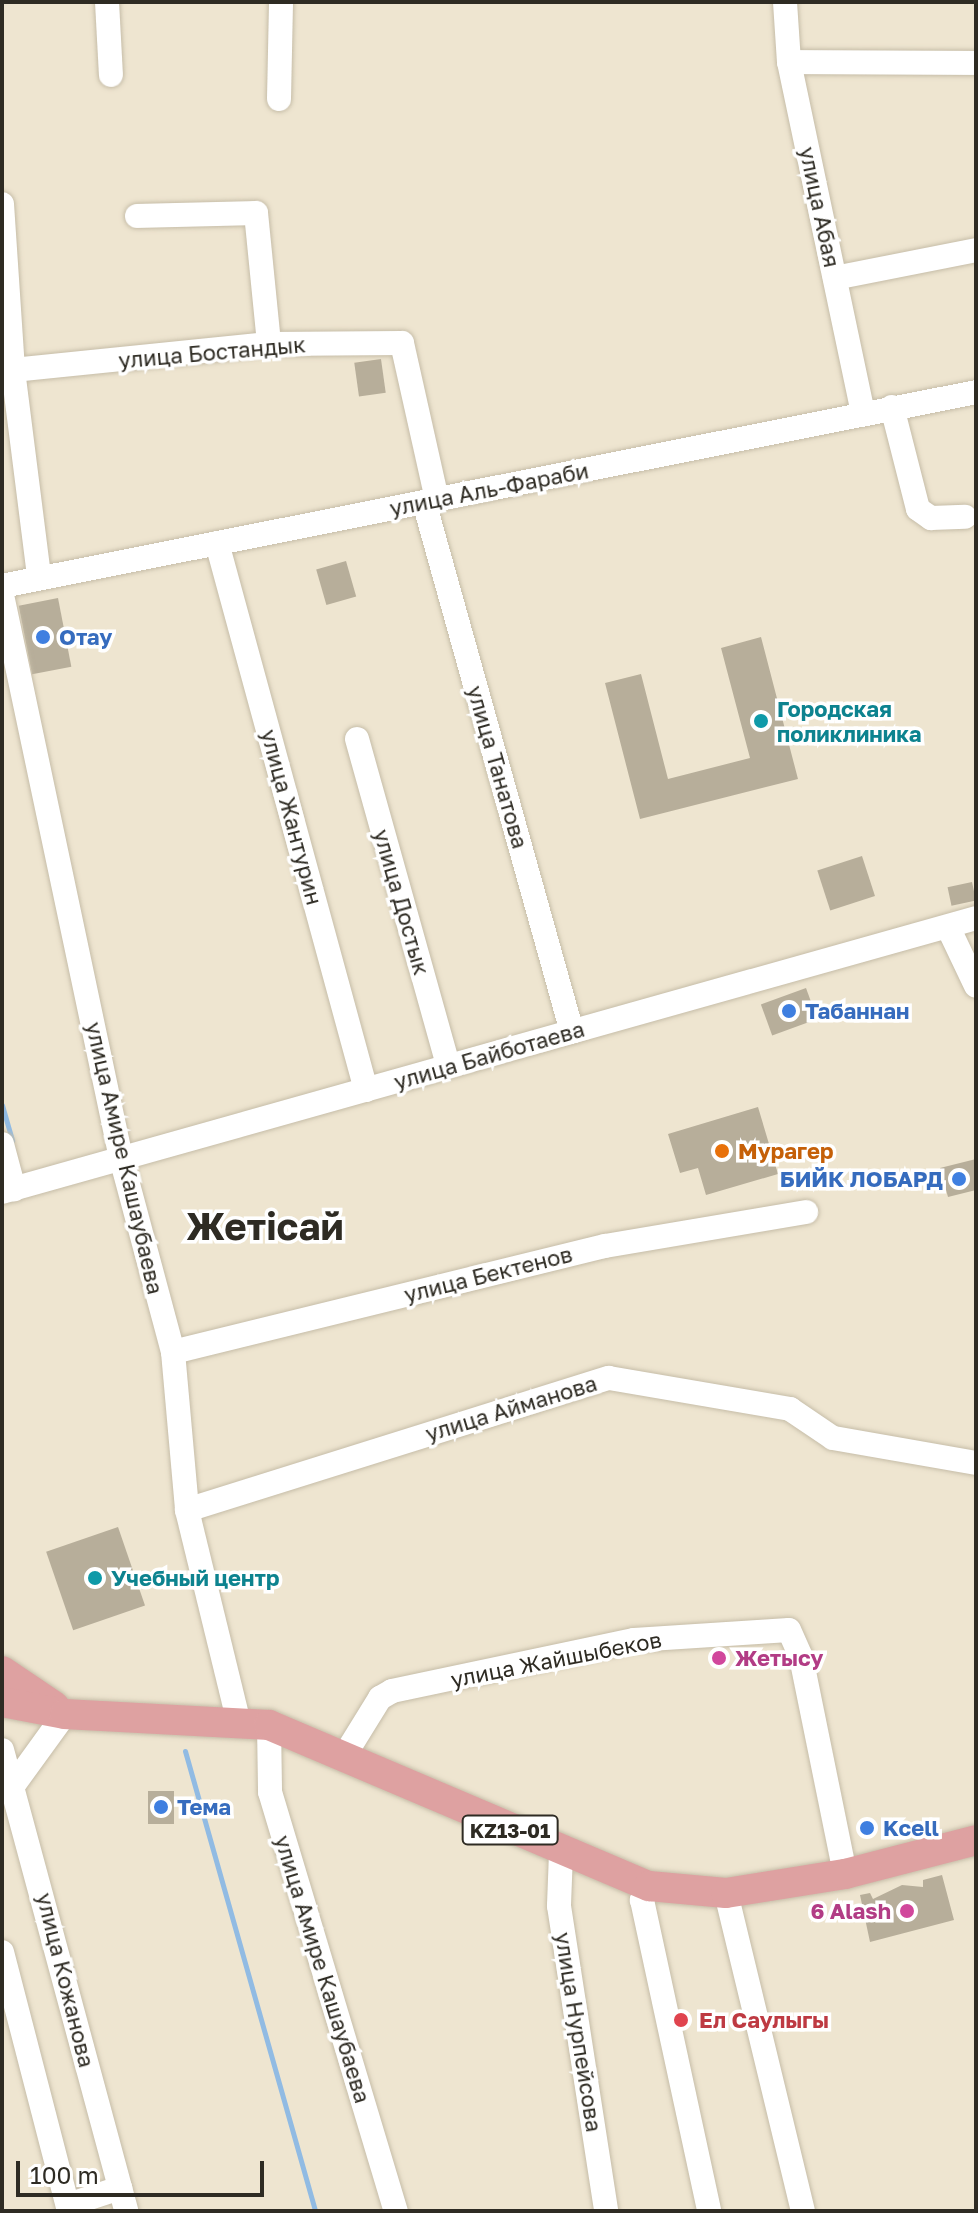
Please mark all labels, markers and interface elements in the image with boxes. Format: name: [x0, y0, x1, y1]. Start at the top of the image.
street label: улица Абая: [794, 144, 846, 270]
street label: улица Бостандык: [117, 331, 307, 373]
street label: улица Аль-Фараби: [387, 457, 591, 521]
place label: Отау: [59, 624, 112, 650]
marker: Отау: [34, 628, 52, 646]
street label: улица Танатова: [462, 682, 534, 852]
place label: Городская поликлиника: [777, 695, 921, 746]
marker: Городская поликлиника: [752, 712, 770, 730]
street label: улица Жантурин: [256, 726, 328, 908]
street label: улица Достык: [369, 826, 435, 978]
place label: Табаннан: [805, 998, 909, 1024]
marker: Табаннан: [780, 1002, 798, 1020]
street label: улица Байботаева: [391, 1015, 587, 1095]
street label: улица Амире Кашаубаева: [81, 1019, 169, 1297]
place label: Мурагер: [738, 1138, 833, 1164]
marker: Мурагер: [713, 1142, 731, 1160]
place label: БИЙК ЛОБАРД: [780, 1166, 943, 1192]
marker: БИЙК ЛОБАРД: [950, 1170, 968, 1188]
district label: Жетісай: [186, 1203, 344, 1249]
street label: улица Бектенов: [401, 1240, 575, 1308]
street label: улица Айманова: [422, 1369, 600, 1447]
place label: Учебный центр: [111, 1565, 279, 1591]
marker: Учебный центр: [86, 1569, 104, 1587]
street label: улица Жайшыбеков: [448, 1626, 664, 1692]
place label: Жетысу: [735, 1645, 823, 1671]
marker: Жетысу: [710, 1649, 728, 1667]
place label: Тема: [177, 1794, 231, 1820]
marker: Тема: [152, 1798, 170, 1816]
road number: KZ13-01: [460, 1814, 560, 1846]
place label: Kcell: [883, 1815, 939, 1841]
marker: Kcell: [858, 1819, 876, 1837]
street label: улица Амире Кашаубаева: [270, 1832, 376, 2106]
street label: улица Кожанова: [32, 1890, 100, 2070]
place label: 6 Alash: [810, 1898, 891, 1924]
marker: 6 Alash: [898, 1902, 916, 1920]
street label: улица Нурпейсова: [550, 1930, 608, 2134]
place label: Ел Саулыгы: [699, 2007, 829, 2033]
marker: Ел Саулыгы: [670, 2009, 692, 2031]
scale bar: [20, 2145, 268, 2195]
text: 100 m: [30, 2160, 99, 2189]

